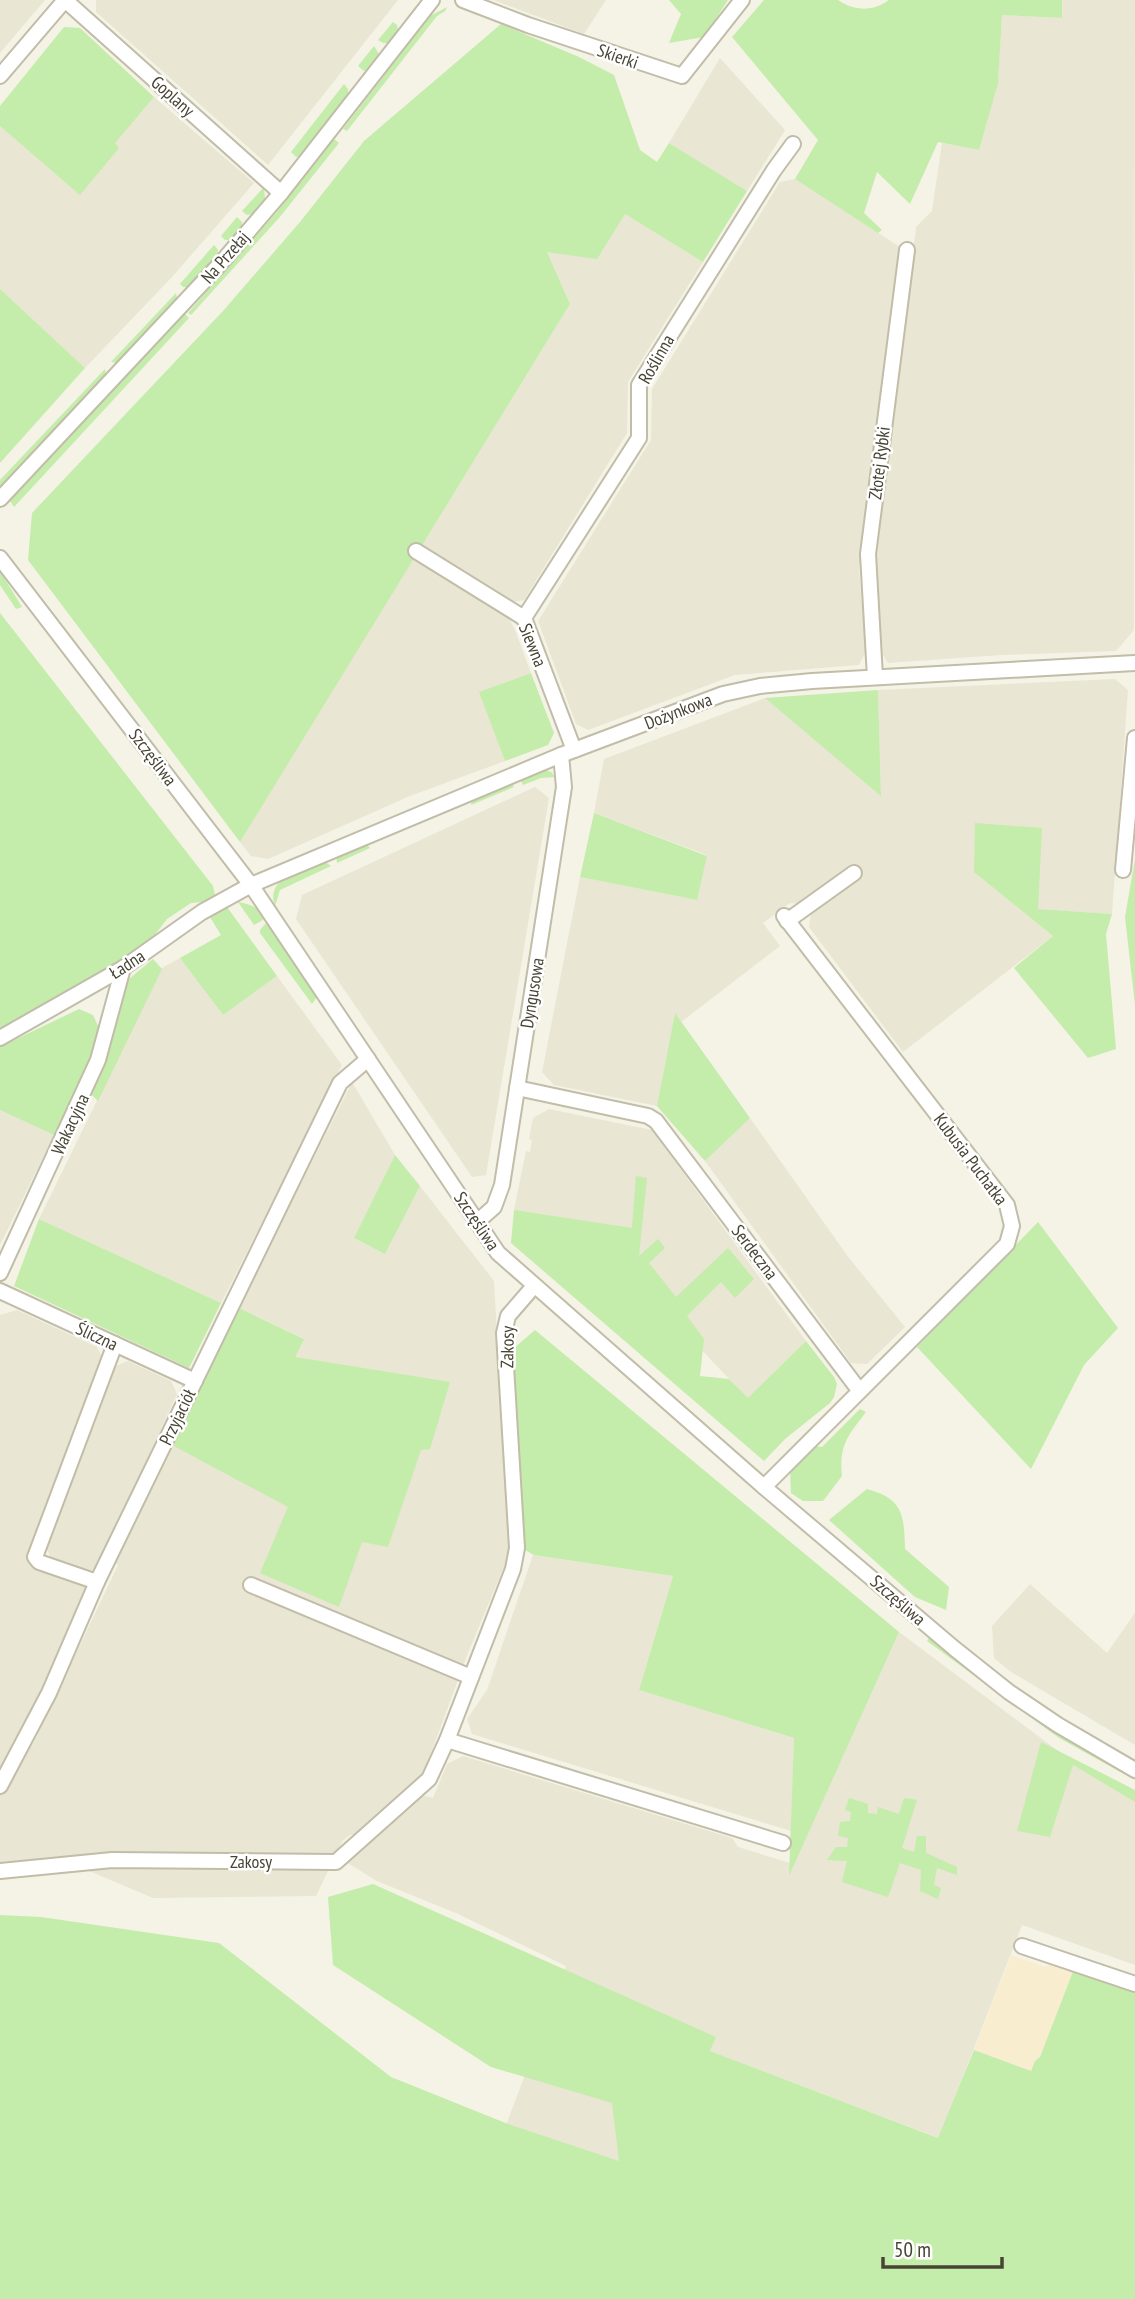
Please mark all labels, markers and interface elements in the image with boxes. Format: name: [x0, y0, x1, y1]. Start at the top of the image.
street label: Skierki: [594, 38, 642, 74]
street label: Goplany: [147, 71, 200, 122]
street label: Na Przełaj: [196, 226, 254, 288]
street label: Roślinna: [633, 330, 679, 388]
street label: Złotej Rybki: [863, 425, 895, 501]
street label: Siewna: [514, 620, 552, 670]
street label: Dożynkowa: [641, 688, 715, 734]
street label: Szczęśliwa: [124, 724, 182, 790]
street label: Ładna: [105, 944, 149, 984]
street label: Dyngusowa: [515, 956, 549, 1030]
street label: Wakacyjna: [46, 1090, 94, 1158]
street label: Kubusia Puchatka: [929, 1109, 1013, 1209]
street label: Szczęśliwa: [449, 1187, 505, 1255]
street label: Serdeczna: [727, 1220, 783, 1284]
street label: Śliczna: [72, 1316, 122, 1356]
street label: Zakosy: [495, 1325, 519, 1368]
street label: Przyjaciół: [154, 1385, 201, 1449]
street label: Szczęśliwa: [866, 1570, 930, 1630]
street label: Zakosy: [230, 1850, 272, 1873]
scale bar: [883, 2226, 1002, 2270]
text: 50 m: [894, 2236, 931, 2263]

